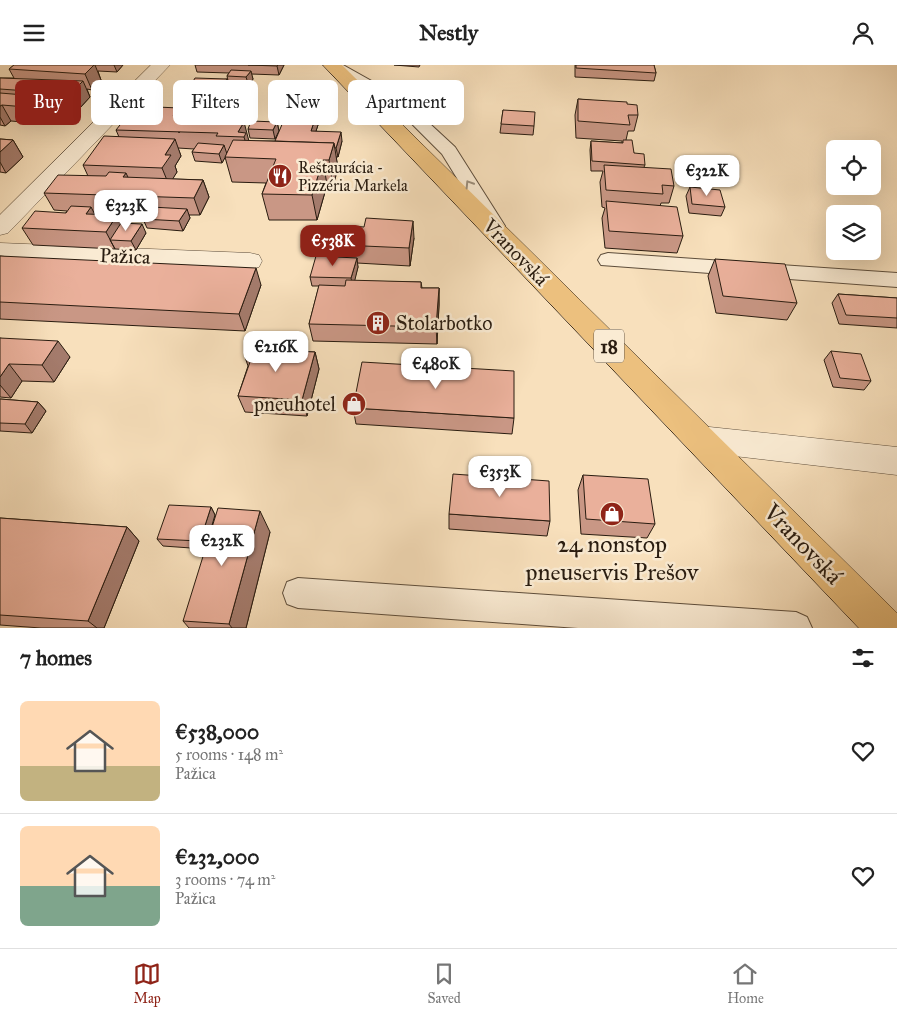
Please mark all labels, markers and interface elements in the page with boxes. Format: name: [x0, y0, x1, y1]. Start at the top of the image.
icon: menu: [20, 19, 48, 47]
text: Nestly: [419, 19, 478, 46]
icon: person: [849, 19, 877, 47]
chip: Buy: [15, 80, 81, 125]
chip: Rent: [91, 80, 163, 125]
chip: Filters: [173, 80, 258, 125]
chip: New: [268, 80, 338, 125]
chip: Apartment: [348, 80, 464, 125]
map controls: [826, 140, 881, 260]
button: locate: [826, 140, 881, 195]
pin: €322K: [672, 155, 742, 197]
place label: Reštaurácia - Pizzéria Markela: [298, 158, 408, 195]
text: €322K: [685, 161, 729, 180]
restaurant icon: Reštaurácia - Pizzéria Markela: [267, 163, 293, 189]
one-way arrow: [466, 180, 475, 189]
pin: €323K: [91, 189, 161, 232]
text: €323K: [105, 196, 147, 215]
button: layers: [826, 205, 881, 260]
street label: Vranovská: [478, 213, 554, 291]
pin: €538K: [298, 225, 368, 267]
text: €538K: [311, 231, 355, 250]
street label: Pažica: [99, 243, 151, 269]
building icon: Stolarbotko: [365, 310, 391, 336]
place label: Stolarbotko: [396, 311, 492, 335]
road number: 18: [594, 329, 624, 363]
pin: €216K: [241, 331, 311, 373]
text: €216K: [254, 337, 298, 356]
pin: €480K: [401, 347, 471, 390]
text: €480K: [412, 354, 460, 373]
shop icon: pneuhotel: [341, 391, 367, 417]
place label: pneuhotel: [253, 392, 337, 416]
pin: €353K: [465, 455, 535, 498]
text: €353K: [479, 462, 521, 481]
street label: Vranovská: [757, 497, 849, 591]
shop icon: 24 nonstop pneuservis Prešov: [599, 501, 625, 527]
pin: €232K: [187, 525, 257, 567]
place label: 24 nonstop pneuservis Prešov: [525, 529, 700, 587]
text: €232K: [200, 531, 244, 550]
icon: filters: [849, 644, 877, 672]
text: 7 homes: [20, 645, 92, 671]
text: €538,000: [175, 719, 259, 745]
icon: home: [60, 721, 120, 781]
icon: heart: [849, 737, 877, 765]
text: 5 rooms · 148 m²: [175, 745, 283, 764]
text: Pažica: [175, 764, 216, 783]
text: €232,000: [175, 844, 259, 870]
icon: home: [60, 846, 120, 906]
icon: heart: [849, 862, 877, 890]
text: 3 rooms · 74 m²: [175, 870, 275, 889]
text: Pažica: [175, 889, 216, 908]
tab: Map: [133, 960, 161, 1007]
tab: Saved: [428, 960, 461, 1007]
tab: Home: [727, 960, 764, 1007]

